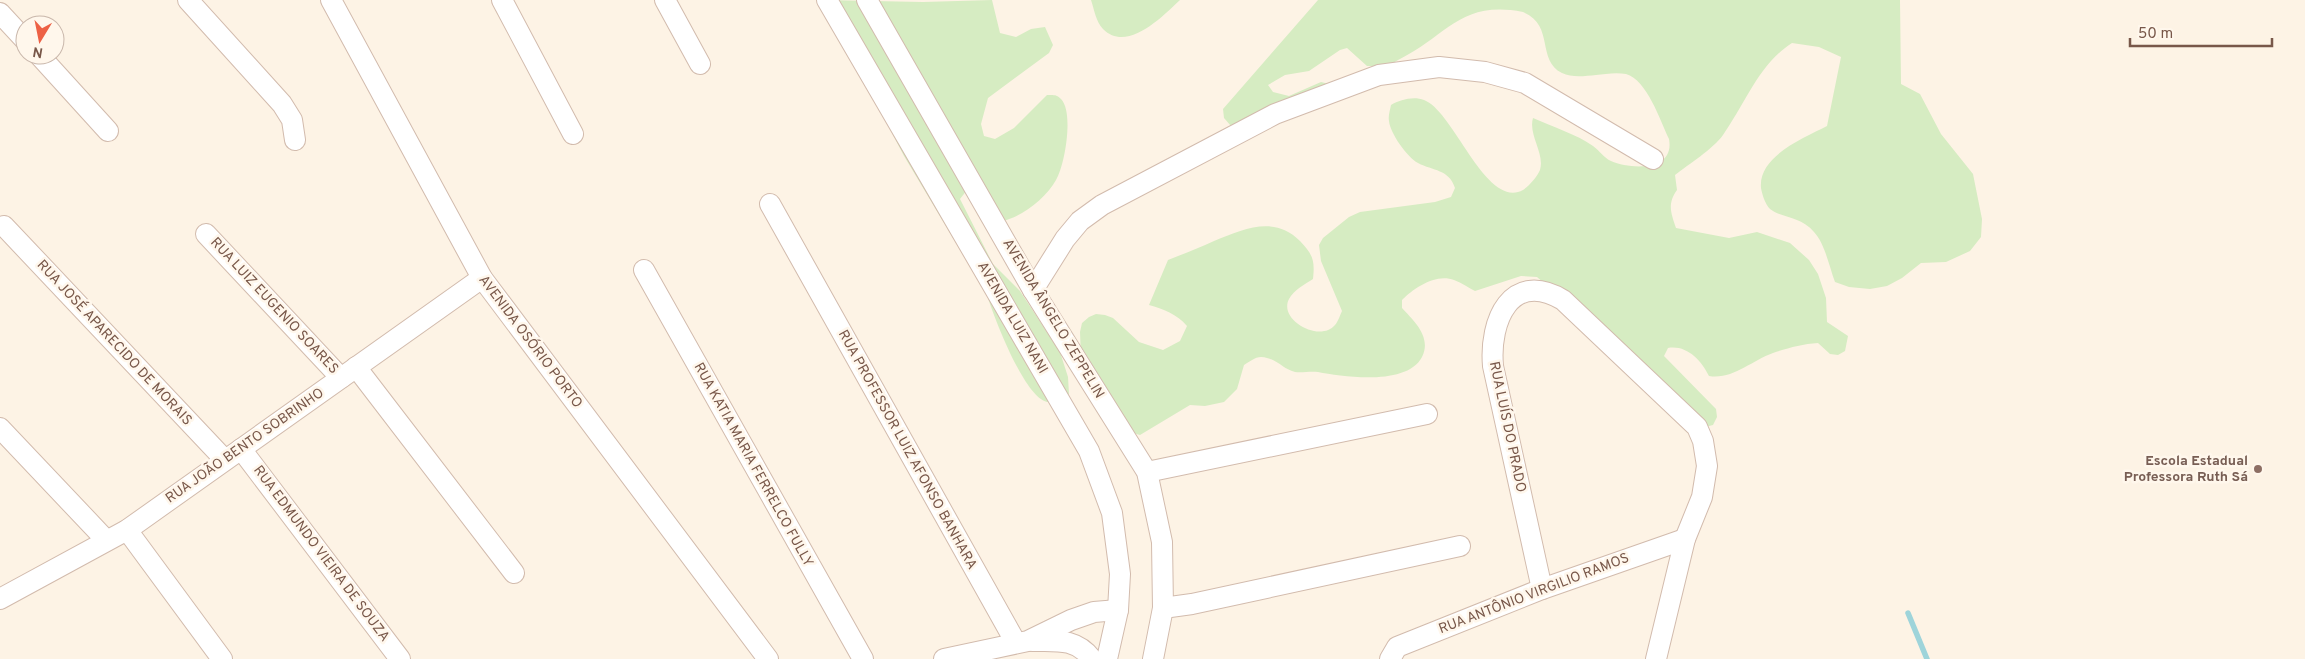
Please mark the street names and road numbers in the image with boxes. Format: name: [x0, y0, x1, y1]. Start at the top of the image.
street label: RUA LUIZ EUGENIO SOARES: [206, 234, 342, 378]
street label: AVENIDA ÂNGELO ZEPPELIN: [999, 236, 1108, 402]
street label: RUA JOSÉ APARECIDO DE MORAIS: [33, 256, 196, 429]
street label: AVENIDA LUIZ NANI: [973, 259, 1051, 377]
street label: AVENIDA OSÓRIO PORTO: [475, 272, 586, 412]
street label: RUA PROFESSOR LUIZ AFONSO BANHARA: [834, 327, 980, 573]
street label: RUA KATIA MARIA FERRELCO FULLY: [690, 360, 816, 570]
street label: RUA LUÍS DO PRADO: [1485, 360, 1530, 494]
street label: RUA JOÃO BENTO SOBRINHO: [162, 385, 328, 507]
street label: RUA EDMUNDO VIEIRA DE SOUZA: [249, 463, 393, 645]
street label: RUA ANTÔNIO VIRGILIO RAMOS: [1436, 549, 1632, 638]

